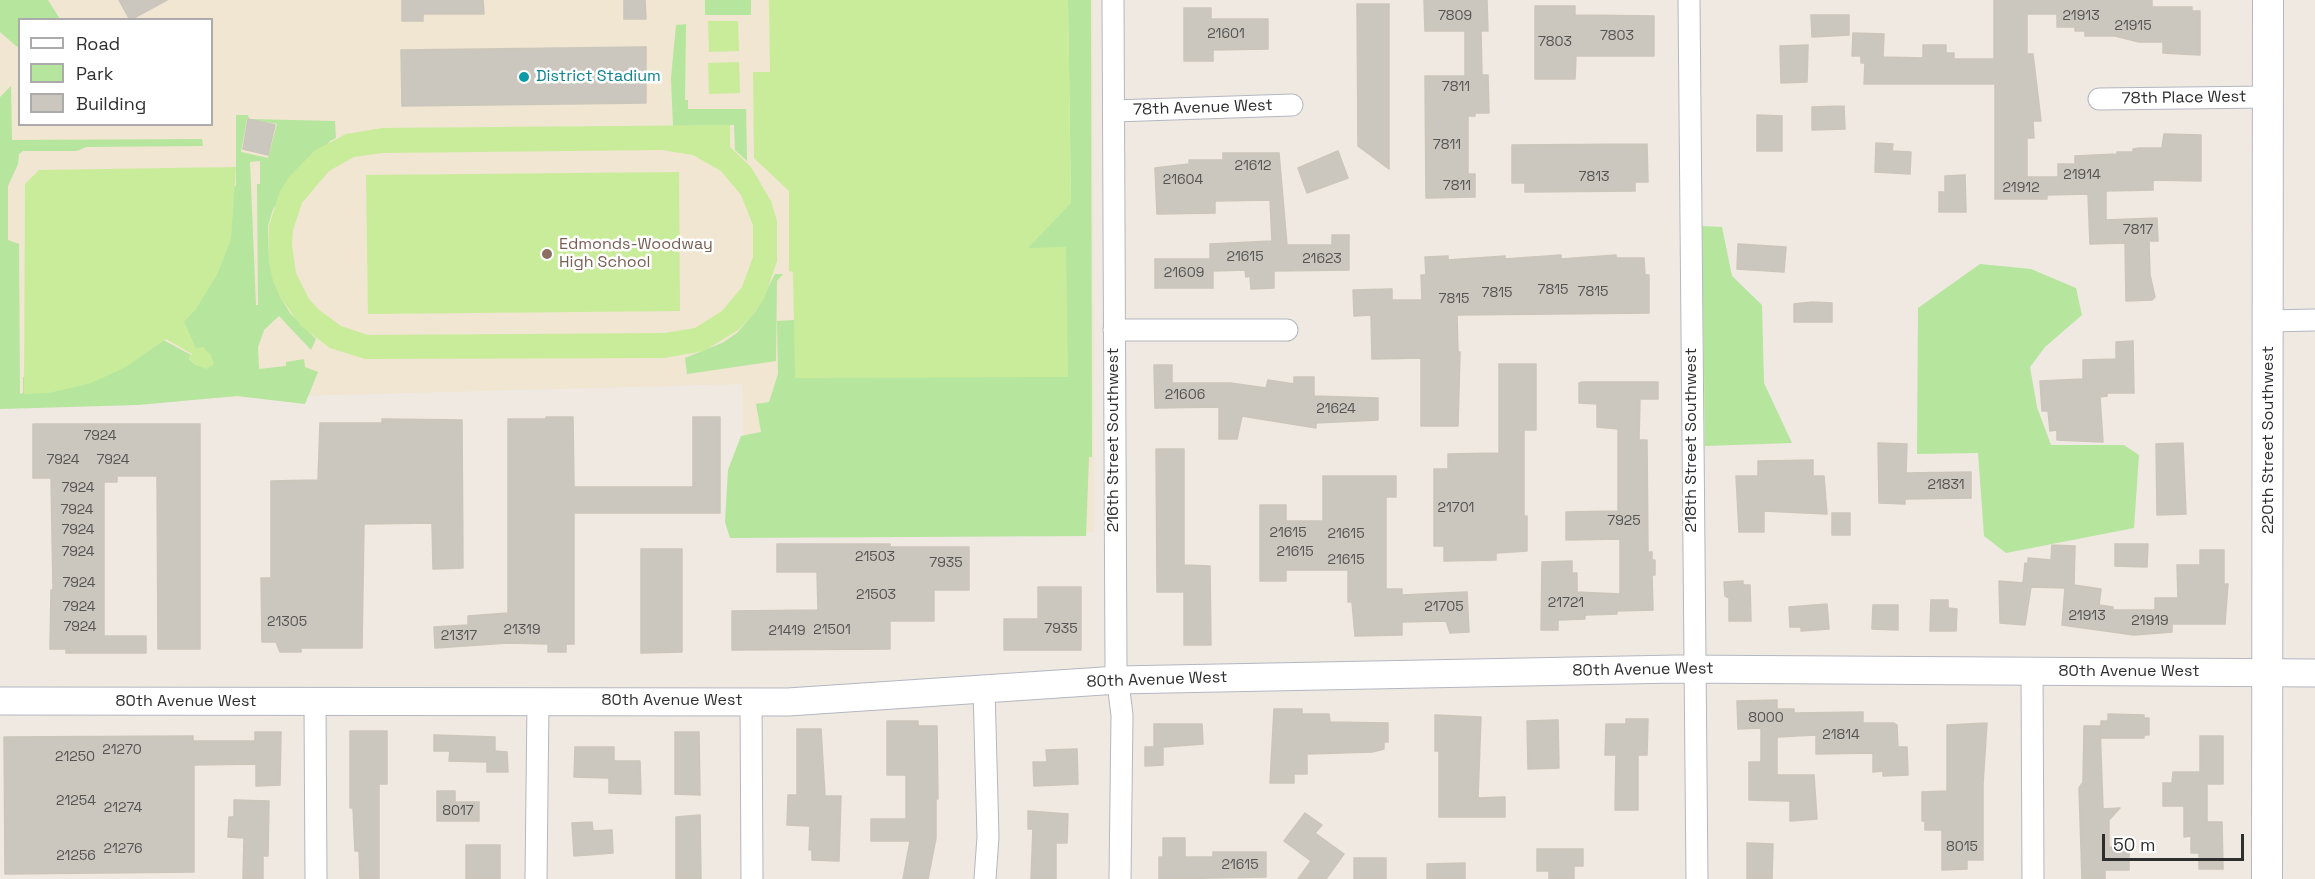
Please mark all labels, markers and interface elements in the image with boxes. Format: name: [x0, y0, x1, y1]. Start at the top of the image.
house number: 7809: [1438, 8, 1472, 24]
house number: 21913: [2062, 8, 2100, 24]
legend: [18, 18, 213, 126]
house number: 21915: [2114, 18, 2152, 34]
house number: 21601: [1207, 26, 1245, 42]
house number: 7803: [1600, 28, 1634, 44]
text: Road: [76, 32, 120, 55]
house number: 7803: [1538, 34, 1572, 50]
text: Park: [76, 62, 113, 85]
place label: District Stadium: [536, 67, 661, 87]
marker: District Stadium: [517, 70, 531, 84]
house number: 7811: [1442, 79, 1470, 95]
street label: 78th Place West: [2121, 87, 2247, 109]
text: Building: [76, 92, 146, 115]
street label: 78th Avenue West: [1133, 96, 1273, 120]
house number: 7811: [1433, 137, 1461, 153]
house number: 21612: [1234, 158, 1272, 174]
house number: 21914: [2063, 167, 2101, 183]
house number: 7813: [1579, 169, 1609, 185]
house number: 21604: [1163, 172, 1203, 188]
house number: 7811: [1443, 178, 1471, 194]
house number: 21912: [2002, 180, 2040, 196]
house number: 7817: [2123, 222, 2153, 238]
place label: Edmonds-Woodway High School: [559, 235, 713, 273]
marker: Edmonds-Woodway High School: [540, 247, 554, 261]
house number: 21615: [1226, 249, 1264, 265]
house number: 21623: [1302, 251, 1342, 267]
house number: 21609: [1164, 265, 1204, 281]
house number: 7815: [1538, 282, 1568, 298]
house number: 7815: [1578, 284, 1608, 300]
house number: 7815: [1482, 285, 1512, 301]
house number: 7815: [1439, 291, 1469, 307]
street label: 220th Street Southwest: [2259, 346, 2279, 534]
street label: 216th Street Southwest: [1104, 348, 1124, 532]
street label: 218th Street Southwest: [1682, 348, 1702, 532]
house number: 21606: [1165, 387, 1205, 403]
house number: 21624: [1316, 401, 1356, 417]
house number: 7924: [83, 428, 117, 444]
house number: 7924: [46, 452, 80, 468]
house number: 7924: [96, 452, 130, 468]
house number: 21831: [1927, 477, 1965, 493]
house number: 7924: [61, 480, 95, 496]
house number: 21701: [1438, 500, 1474, 516]
house number: 7924: [60, 502, 94, 518]
house number: 7925: [1607, 513, 1641, 529]
house number: 7924: [61, 522, 95, 538]
house number: 21615: [1269, 525, 1307, 541]
house number: 21615: [1327, 526, 1365, 542]
house number: 7924: [61, 544, 95, 560]
house number: 21615: [1276, 544, 1314, 560]
house number: 21503: [855, 549, 895, 565]
house number: 21615: [1327, 552, 1365, 568]
house number: 7935: [929, 555, 963, 571]
house number: 7924: [62, 575, 96, 591]
house number: 21503: [856, 587, 896, 603]
house number: 21721: [1548, 595, 1584, 611]
house number: 7924: [62, 599, 96, 615]
house number: 21705: [1424, 599, 1464, 615]
house number: 21913: [2068, 608, 2106, 624]
house number: 21919: [2131, 613, 2169, 629]
house number: 21305: [267, 614, 307, 630]
house number: 7924: [63, 619, 97, 635]
house number: 7935: [1044, 621, 1078, 637]
house number: 21319: [504, 622, 540, 638]
house number: 21501: [813, 622, 851, 638]
house number: 21419: [768, 623, 806, 639]
house number: 21317: [441, 628, 477, 644]
street label: 80th Avenue West: [1572, 659, 1714, 681]
street label: 80th Avenue West: [2059, 662, 2199, 682]
street label: 80th Avenue West: [1086, 668, 1228, 692]
street label: 80th Avenue West: [602, 691, 742, 711]
street label: 80th Avenue West: [116, 692, 256, 712]
house number: 8000: [1748, 710, 1784, 726]
house number: 21814: [1822, 727, 1860, 743]
house number: 21270: [102, 742, 142, 758]
house number: 21250: [55, 749, 95, 765]
house number: 21254: [56, 793, 96, 809]
house number: 21274: [104, 800, 142, 816]
house number: 8017: [442, 803, 474, 819]
scale bar: [2105, 822, 2248, 860]
text: 50 m: [2113, 833, 2155, 856]
house number: 8015: [1946, 839, 1978, 855]
house number: 21276: [104, 841, 142, 857]
house number: 21256: [56, 848, 96, 864]
house number: 21615: [1221, 857, 1259, 873]

